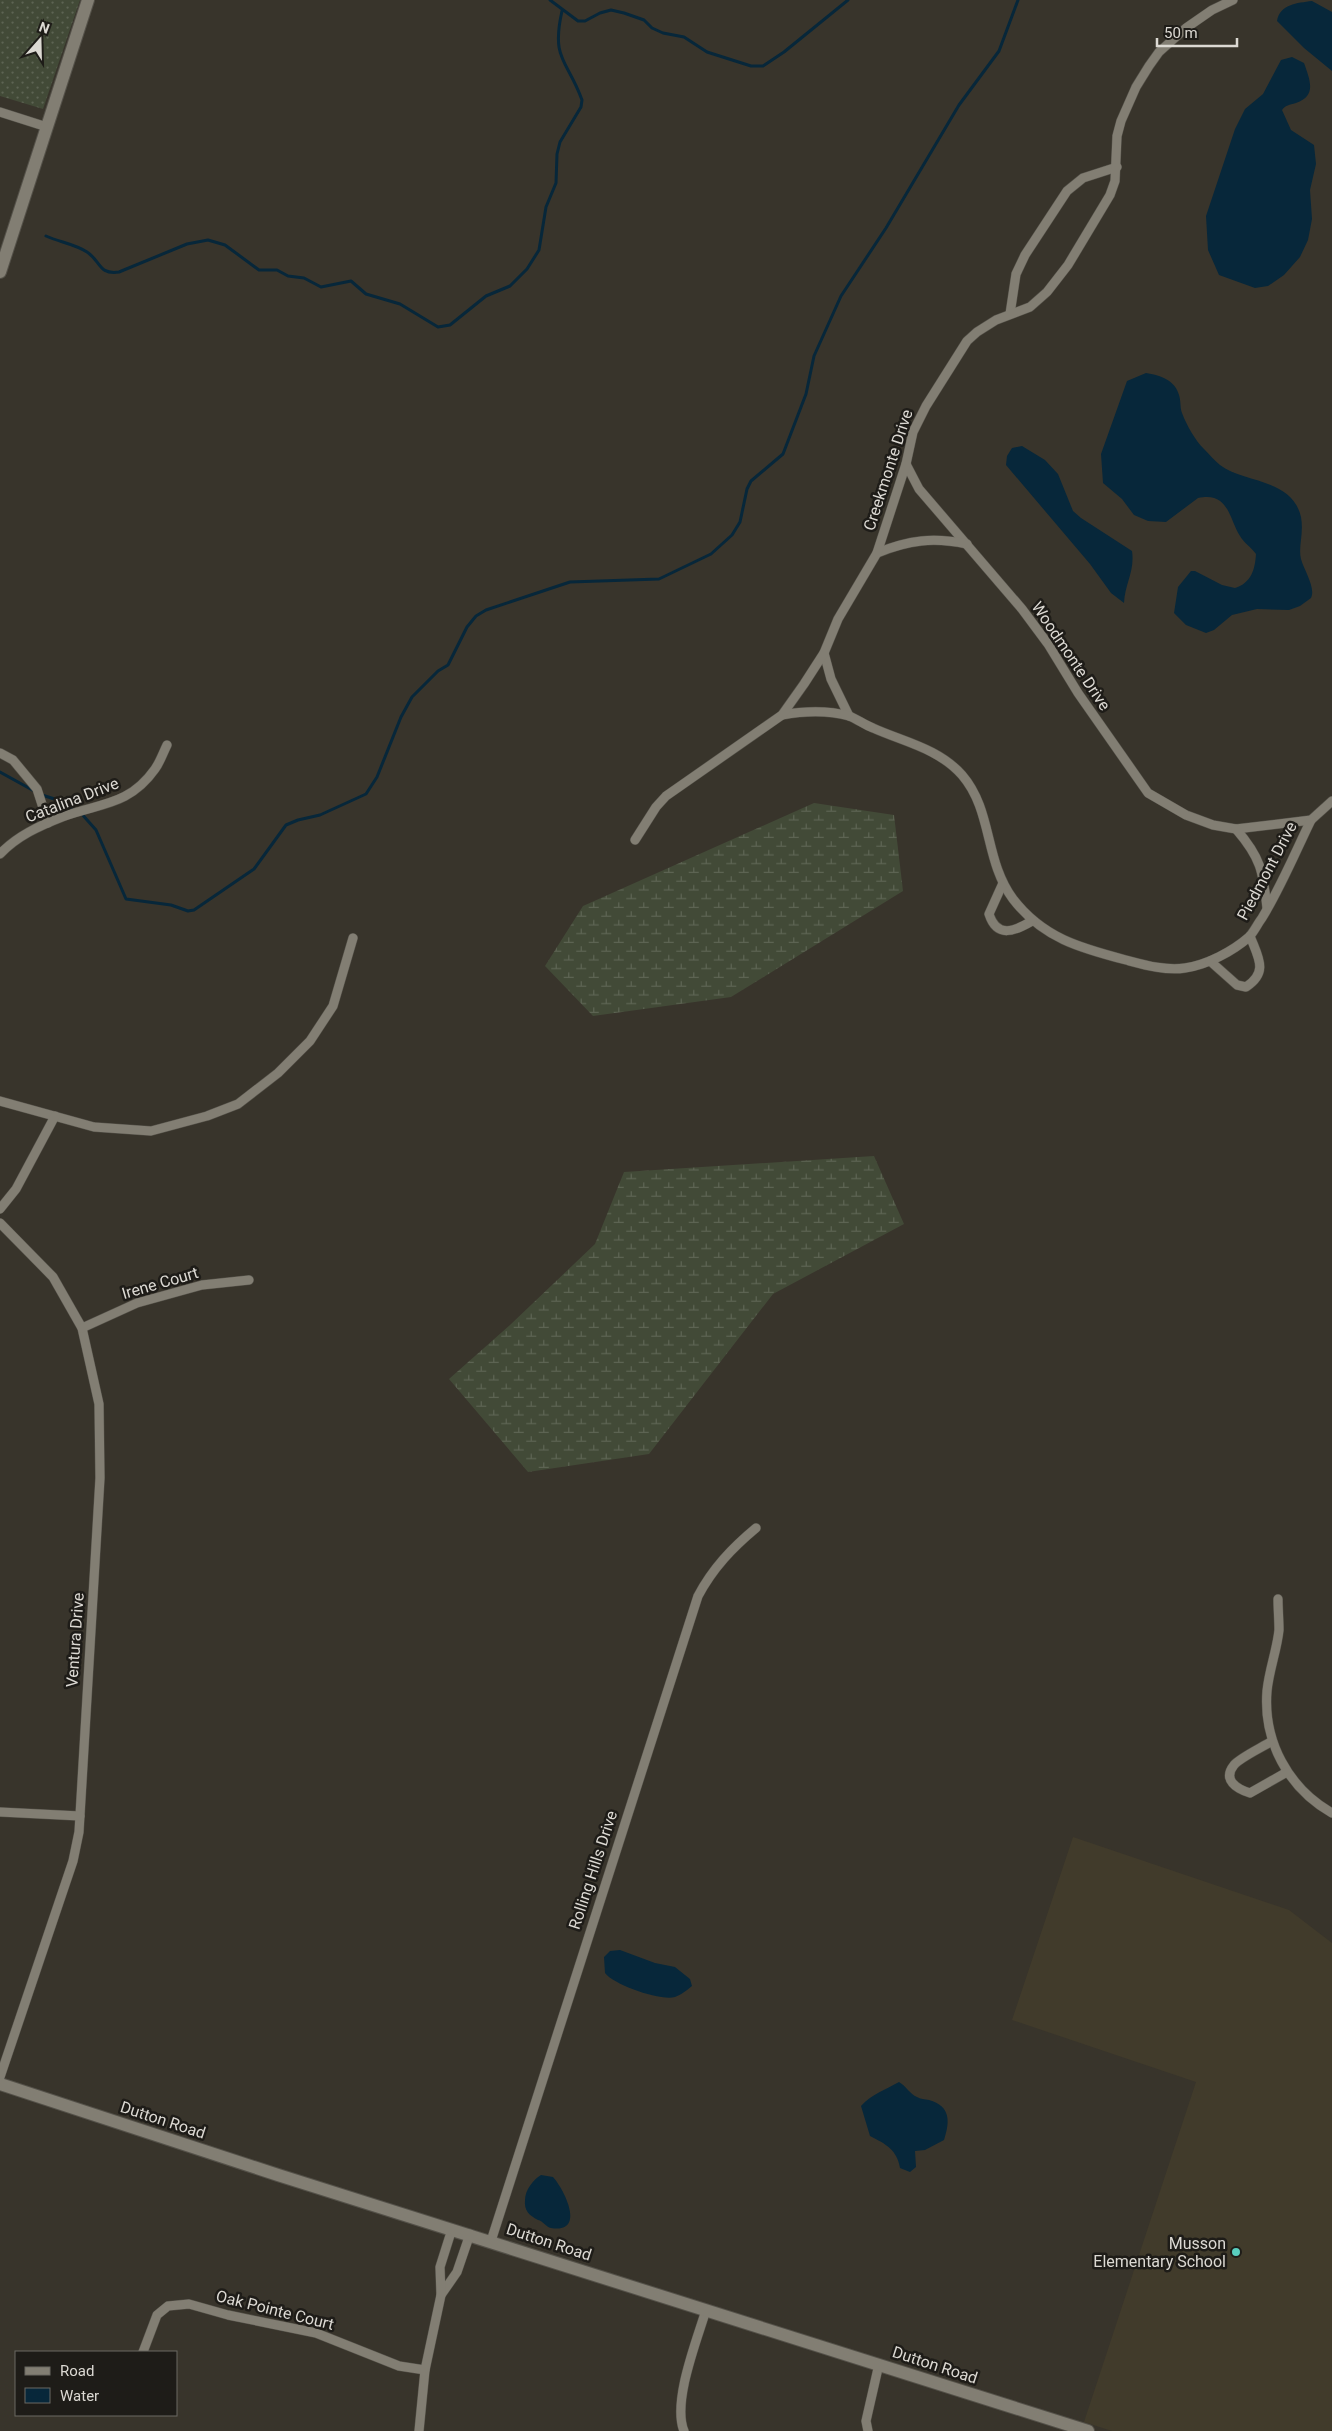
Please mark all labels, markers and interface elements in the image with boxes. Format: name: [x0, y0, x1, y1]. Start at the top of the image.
north arrow: [15, 15, 65, 65]
scale bar: [1157, 15, 1237, 47]
text: N: [37, 19, 52, 37]
text: 50 m: [1164, 24, 1198, 42]
street label: Creekmonte Drive: [859, 407, 917, 533]
street label: Woodmonte Drive: [1028, 598, 1114, 714]
street label: Catalina Drive: [23, 774, 121, 826]
street label: Piedmont Drive: [1233, 819, 1301, 923]
street label: Irene Court: [120, 1263, 200, 1303]
street label: Ventura Drive: [62, 1592, 88, 1688]
street label: Rolling Hills Drive: [565, 1808, 621, 1932]
street label: Dutton Road: [118, 2097, 208, 2143]
street label: Dutton Road: [504, 2219, 594, 2265]
place label: Musson Elementary School: [1093, 2234, 1226, 2271]
marker: Musson Elementary School: [1230, 2246, 1242, 2258]
street label: Oak Pointe Court: [214, 2286, 336, 2334]
street label: Dutton Road: [890, 2342, 980, 2388]
legend: [15, 2351, 178, 2416]
text: Road: [60, 2362, 94, 2380]
text: Water: [60, 2387, 99, 2405]

